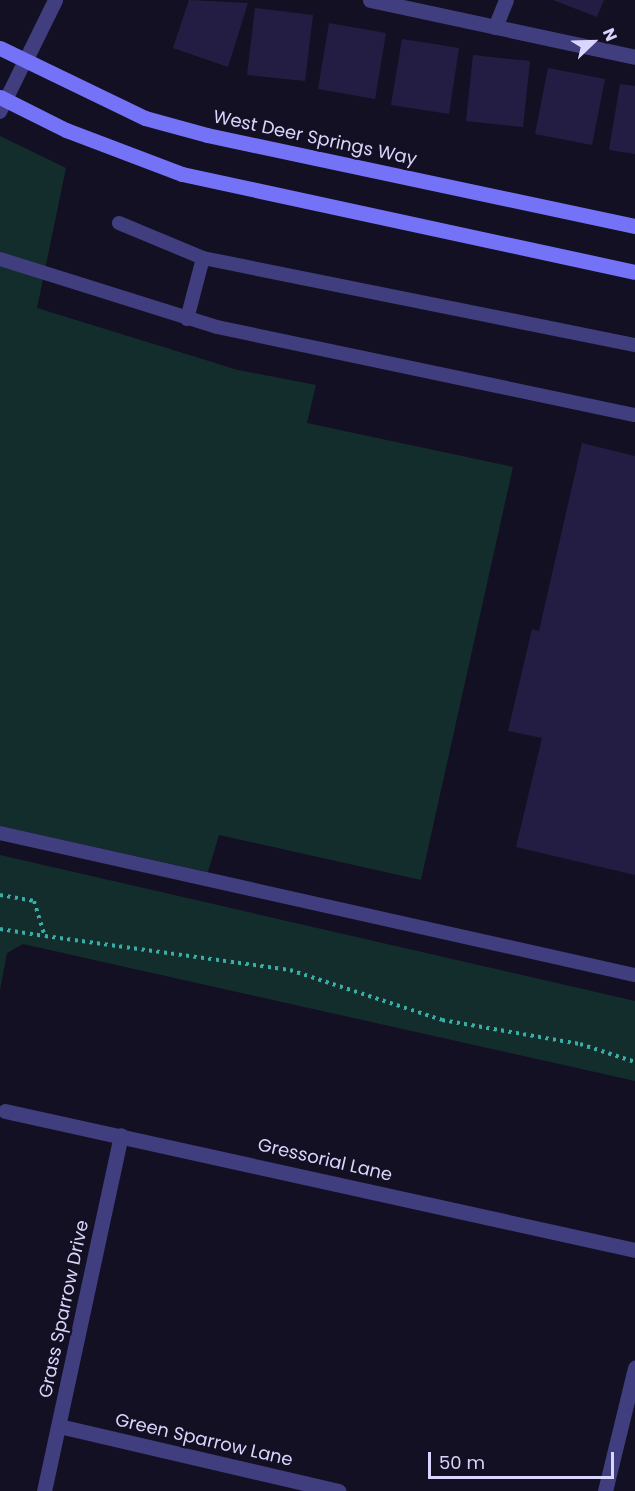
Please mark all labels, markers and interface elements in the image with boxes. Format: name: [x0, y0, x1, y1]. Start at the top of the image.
north arrow: [563, 12, 623, 72]
text: N: [597, 25, 623, 45]
street label: West Deer Springs Way: [211, 106, 419, 170]
street label: Gressorial Lane: [256, 1134, 394, 1186]
street label: Grass Sparrow Drive: [35, 1218, 93, 1400]
street label: Green Sparrow Lane: [113, 1409, 295, 1471]
scale bar: [431, 1440, 617, 1478]
text: 50 m: [439, 1450, 485, 1475]

